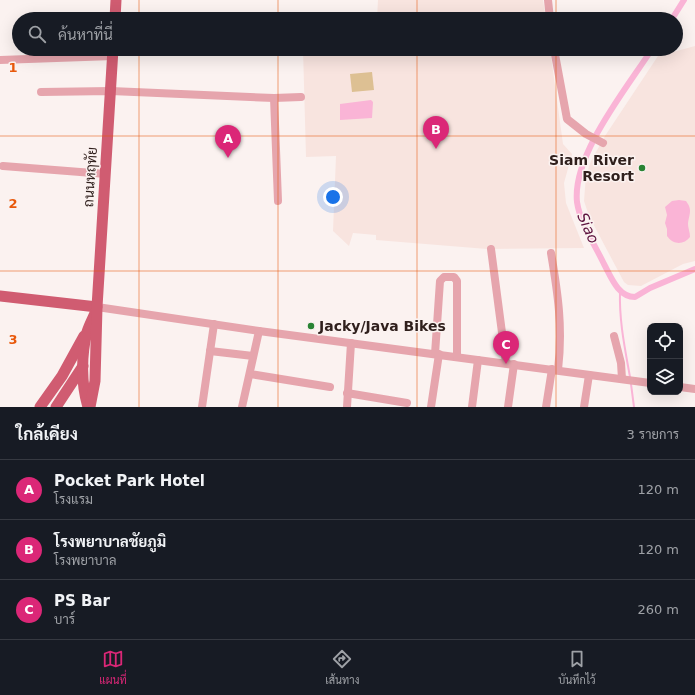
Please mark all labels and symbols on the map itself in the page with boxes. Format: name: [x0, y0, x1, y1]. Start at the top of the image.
text: 1: [8, 60, 18, 75]
pin: B: [423, 116, 449, 149]
pin: A: [215, 125, 241, 158]
street label: ถนนหฤทัย: [80, 146, 101, 208]
place label: Siam River Resort: [549, 152, 634, 184]
marker: Siam River Resort: [637, 163, 647, 173]
your location: [323, 187, 343, 207]
text: 2: [8, 196, 18, 211]
water label: Siao: [573, 210, 603, 246]
place label: Jacky/Java Bikes: [318, 318, 446, 334]
marker: Jacky/Java Bikes: [306, 321, 316, 331]
pin: C: [493, 331, 519, 364]
text: 3: [8, 332, 18, 347]

